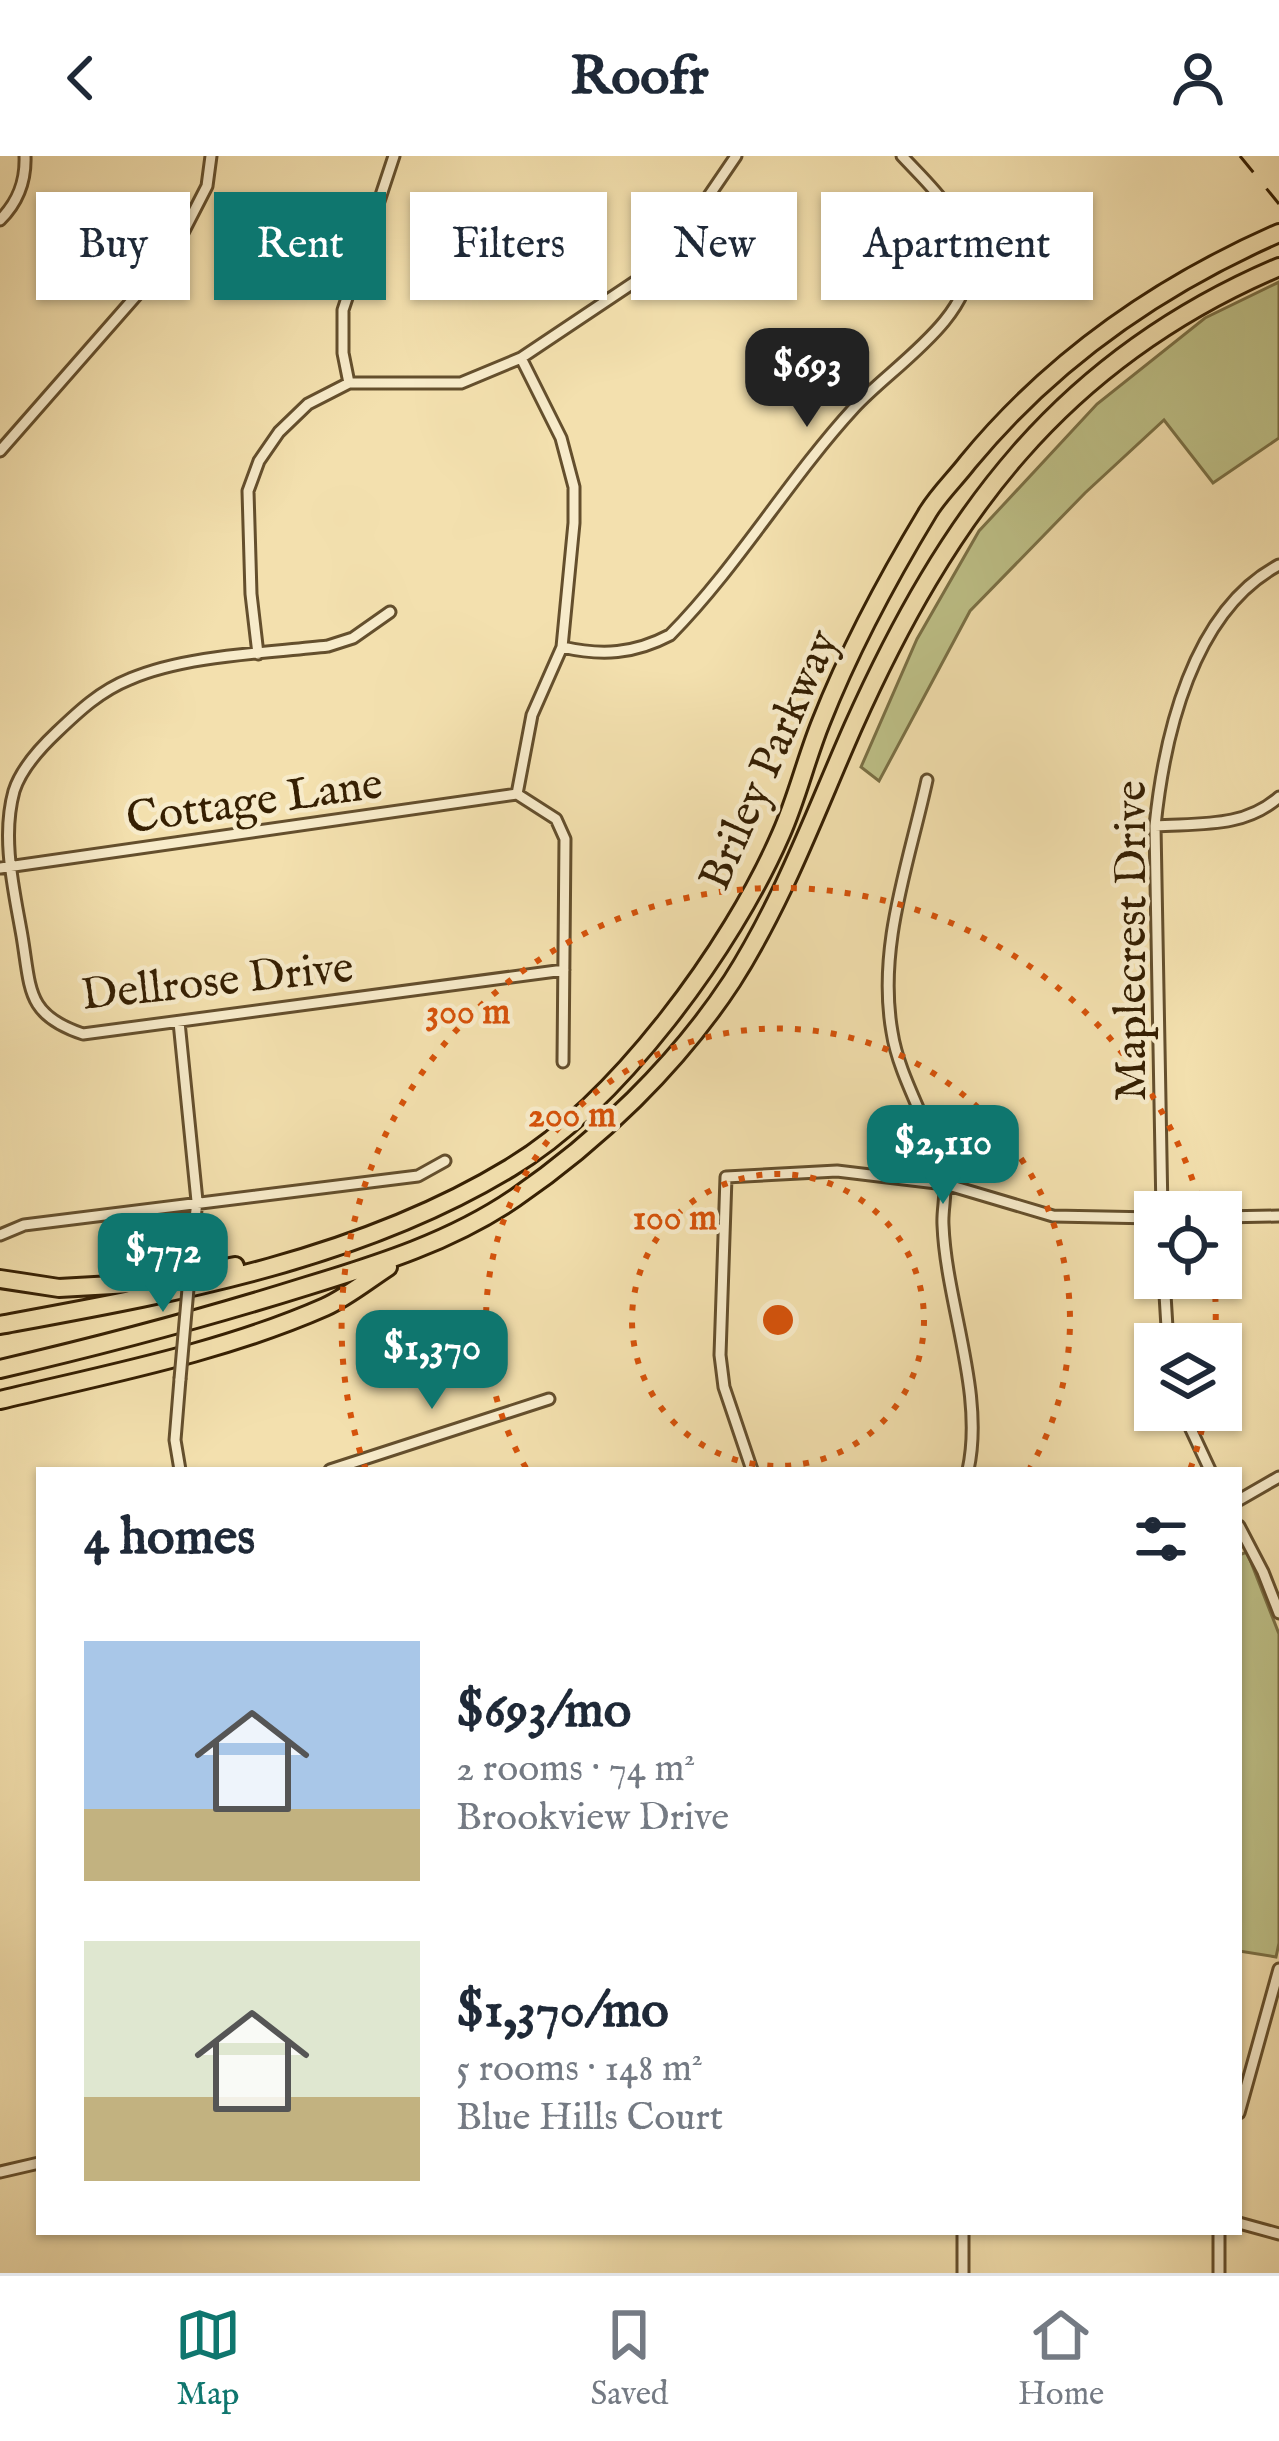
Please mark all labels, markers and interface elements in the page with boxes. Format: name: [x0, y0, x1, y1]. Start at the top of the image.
text: Roofr: [570, 44, 709, 113]
icon: back: [48, 45, 114, 111]
icon: person: [1165, 45, 1231, 111]
chip: Buy: [36, 192, 190, 300]
chip: Rent: [214, 192, 386, 300]
chip: Filters: [410, 192, 607, 300]
chip: New: [631, 192, 797, 300]
chip: Apartment: [821, 192, 1093, 300]
pin: $693: [736, 328, 878, 430]
text: $693: [772, 342, 842, 391]
street label: Briley Parkway: [687, 621, 853, 899]
street label: Cottage Lane: [123, 756, 386, 849]
street label: Maplecrest Drive: [1104, 780, 1161, 1102]
street label: Dellrose Drive: [78, 940, 356, 1025]
text: 300 m: [426, 990, 510, 1036]
text: 200 m: [528, 1093, 616, 1139]
pin: $2,110: [845, 1105, 1041, 1207]
text: $2,110: [894, 1119, 992, 1168]
map controls: [1134, 1191, 1242, 1431]
button: locate: [1134, 1191, 1242, 1299]
text: 100 m: [633, 1196, 717, 1242]
pin: $772: [92, 1213, 234, 1315]
text: $772: [125, 1227, 201, 1276]
centre of rings: [757, 1299, 799, 1341]
pin: $1,370: [334, 1310, 530, 1412]
button: layers: [1134, 1323, 1242, 1431]
text: $1,370: [383, 1324, 481, 1373]
icon: filters: [1128, 1506, 1194, 1572]
text: 4 homes: [84, 1507, 255, 1572]
text: $693/mo: [456, 1680, 631, 1745]
icon: home: [180, 1689, 324, 1833]
text: 2 rooms · 74 m²: [456, 1745, 695, 1794]
text: Brookview Drive: [456, 1794, 729, 1843]
text: $1,370/mo: [456, 1980, 669, 2045]
icon: home: [180, 1989, 324, 2133]
text: 5 rooms · 148 m²: [456, 2045, 703, 2094]
text: Blue Hills Court: [456, 2094, 723, 2143]
tab: Map: [175, 2302, 241, 2416]
tab: Saved: [590, 2302, 668, 2416]
tab: Home: [1018, 2302, 1104, 2416]

